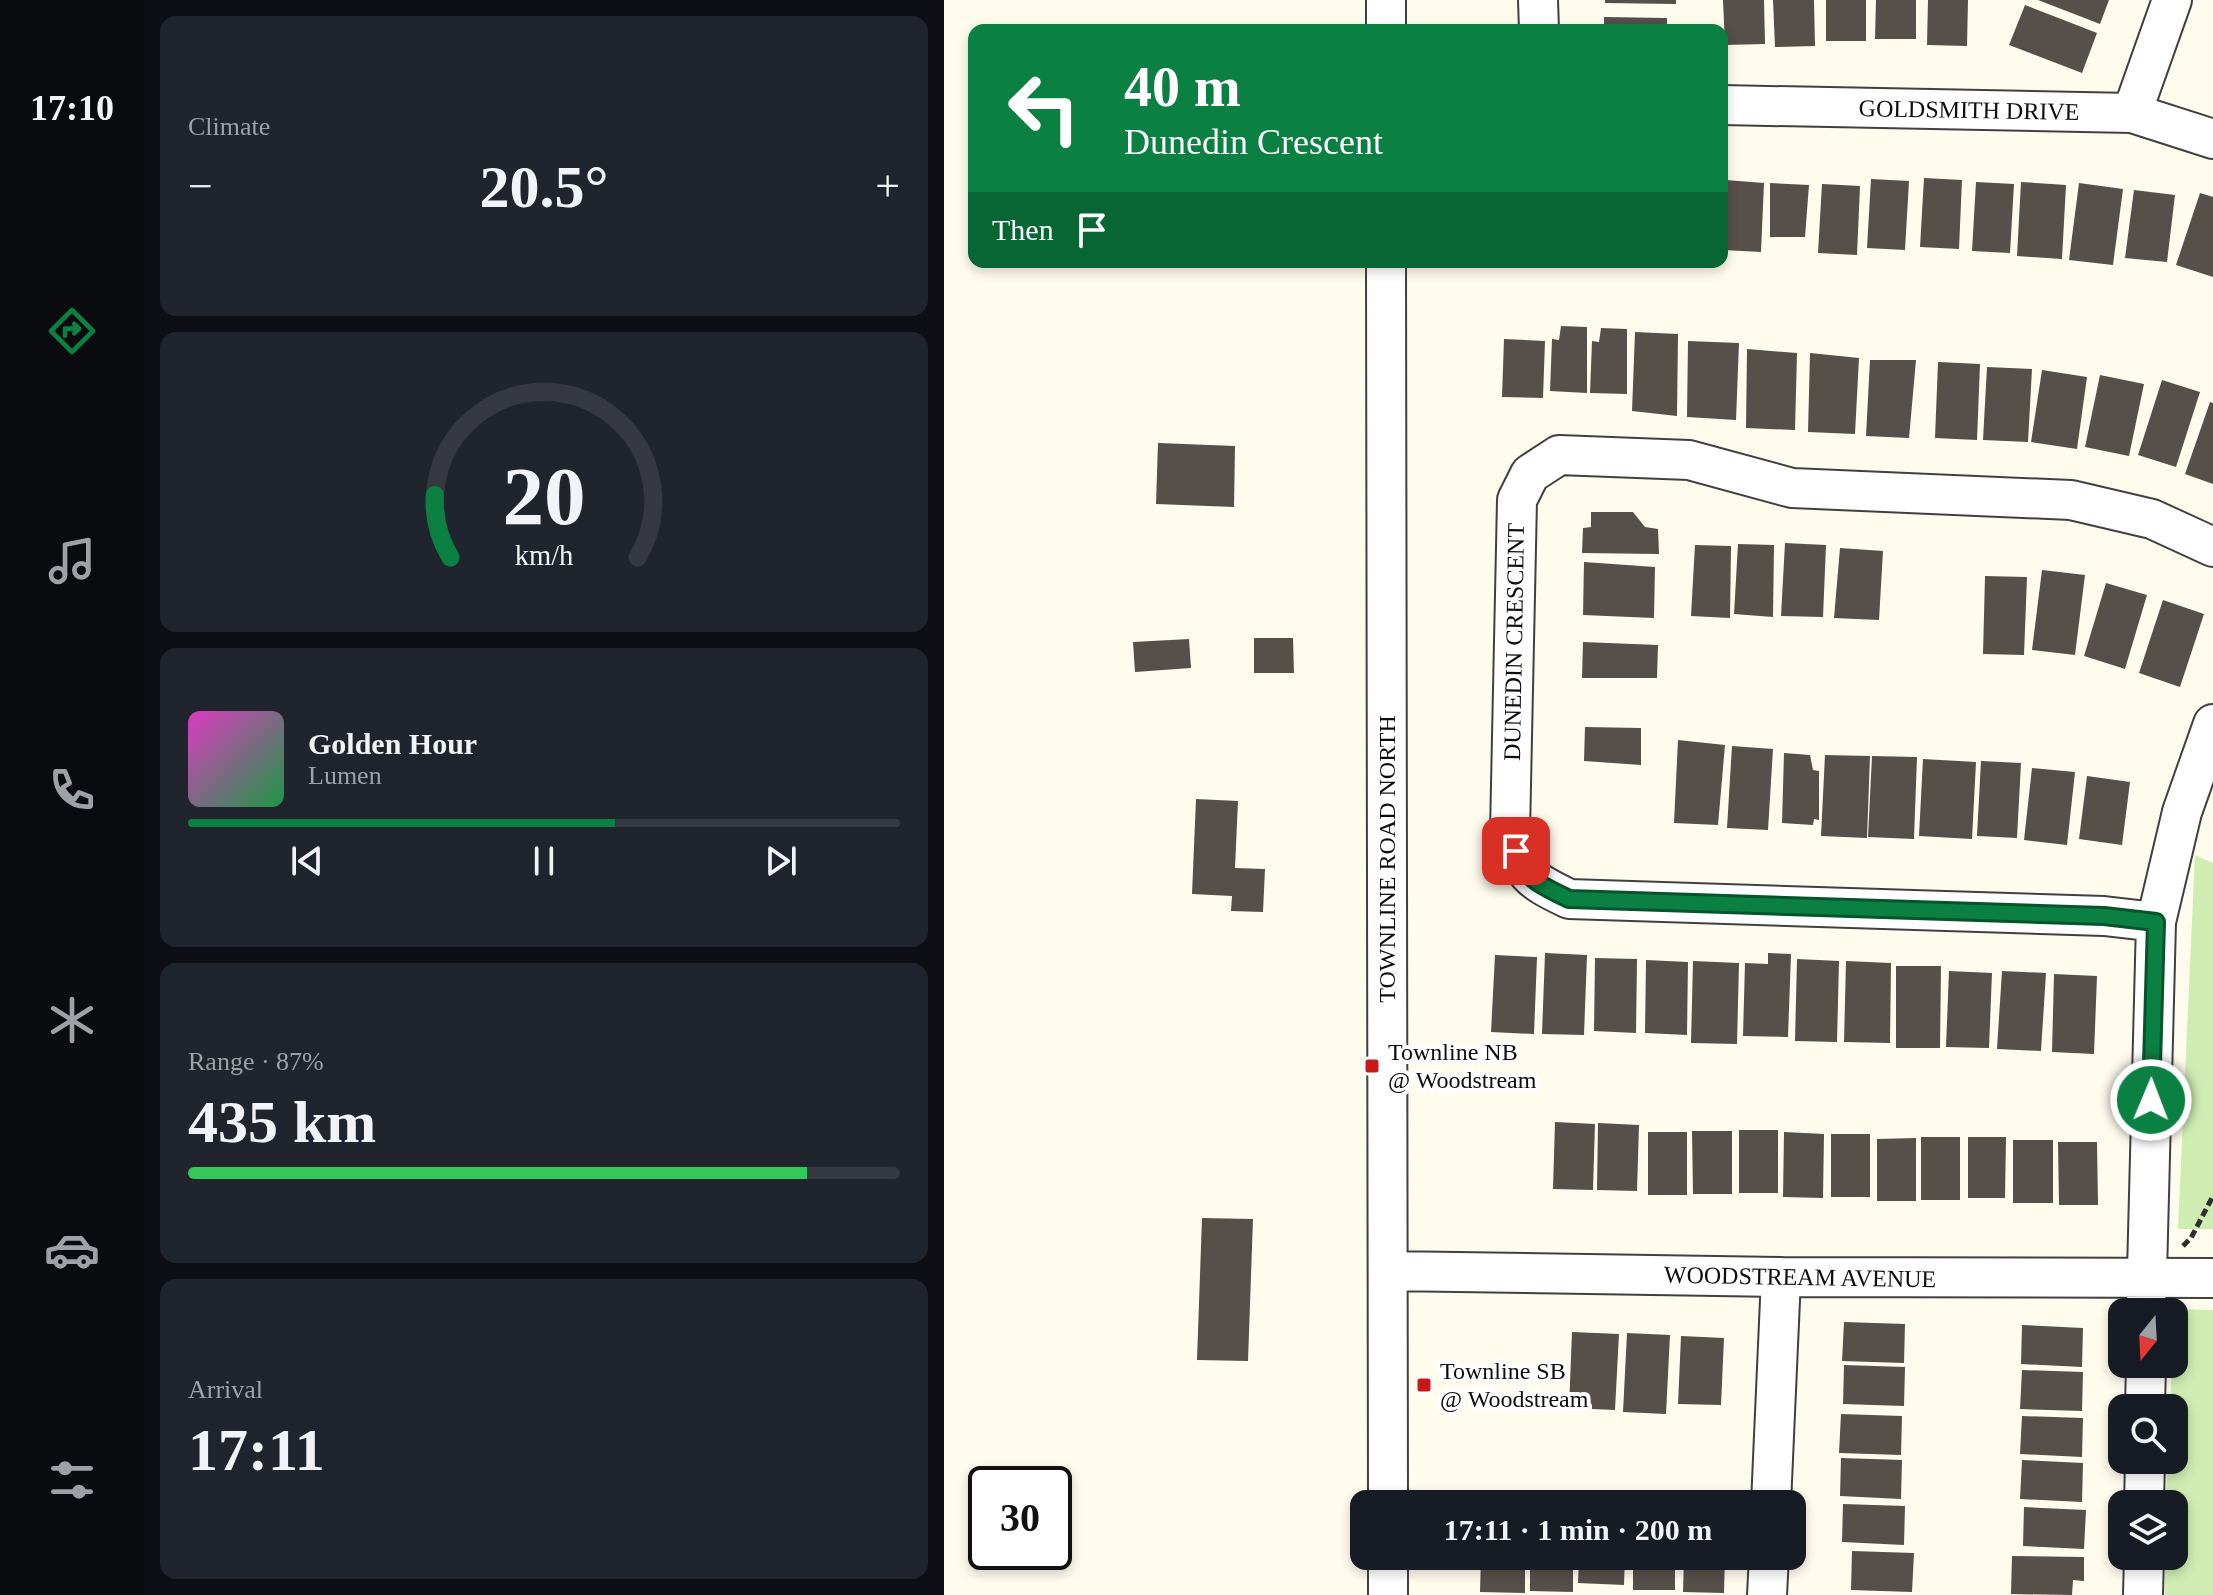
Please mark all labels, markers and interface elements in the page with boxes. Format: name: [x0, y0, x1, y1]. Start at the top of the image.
icon: left: [992, 56, 1096, 160]
text: 40 m: [1124, 56, 1241, 118]
text: 17:10: [30, 88, 114, 128]
street label: GOLDSMITH DRIVE: [1858, 95, 2080, 125]
text: Climate: [188, 112, 270, 141]
text: Dunedin Crescent: [1124, 122, 1383, 162]
text: 20.5°: [480, 154, 609, 220]
text: −: [188, 162, 213, 211]
text: +: [875, 162, 900, 211]
icon: arrive: [1070, 208, 1114, 252]
text: Then: [992, 213, 1054, 246]
icon: directions: [44, 303, 100, 359]
text: 20: [502, 449, 586, 541]
street label: DUNEDIN CRESCENT: [1499, 522, 1529, 761]
icon: music: [44, 533, 100, 589]
text: km/h: [515, 540, 573, 571]
street label: TOWNLINE ROAD NORTH: [1374, 715, 1400, 1003]
text: Golden Hour: [308, 727, 477, 760]
text: Lumen: [308, 761, 382, 790]
icon: phone: [44, 762, 100, 818]
pin: [1482, 817, 1550, 885]
icon: arrive: [1494, 829, 1538, 873]
icon: previous: [285, 839, 329, 883]
icon: pause: [522, 839, 566, 883]
icon: next: [759, 839, 803, 883]
icon: climate: [44, 992, 100, 1048]
place label: Townline NB @ Woodstream: [1388, 1039, 1537, 1093]
text: Range · 87%: [188, 1047, 324, 1076]
marker: Townline NB @ Woodstream: [1363, 1057, 1381, 1075]
position arrow: [2109, 1058, 2193, 1142]
text: 435 km: [188, 1089, 376, 1155]
icon: car: [44, 1222, 100, 1278]
street label: WOODSTREAM AVENUE: [1664, 1262, 1936, 1292]
north arrow: [2108, 1298, 2188, 1378]
map controls: [2108, 1298, 2188, 1570]
place label: Townline SB @ Woodstream: [1440, 1358, 1589, 1412]
text: Arrival: [188, 1375, 263, 1404]
marker: Townline SB @ Woodstream: [1415, 1376, 1433, 1394]
button: search: [2108, 1394, 2188, 1474]
text: 17:11: [188, 1417, 325, 1483]
icon: filters: [44, 1452, 100, 1508]
speed limit sign: 30: [968, 1466, 1072, 1570]
button: layers: [2108, 1490, 2188, 1570]
text: 17:11 · 1 min · 200 m: [1444, 1513, 1712, 1546]

